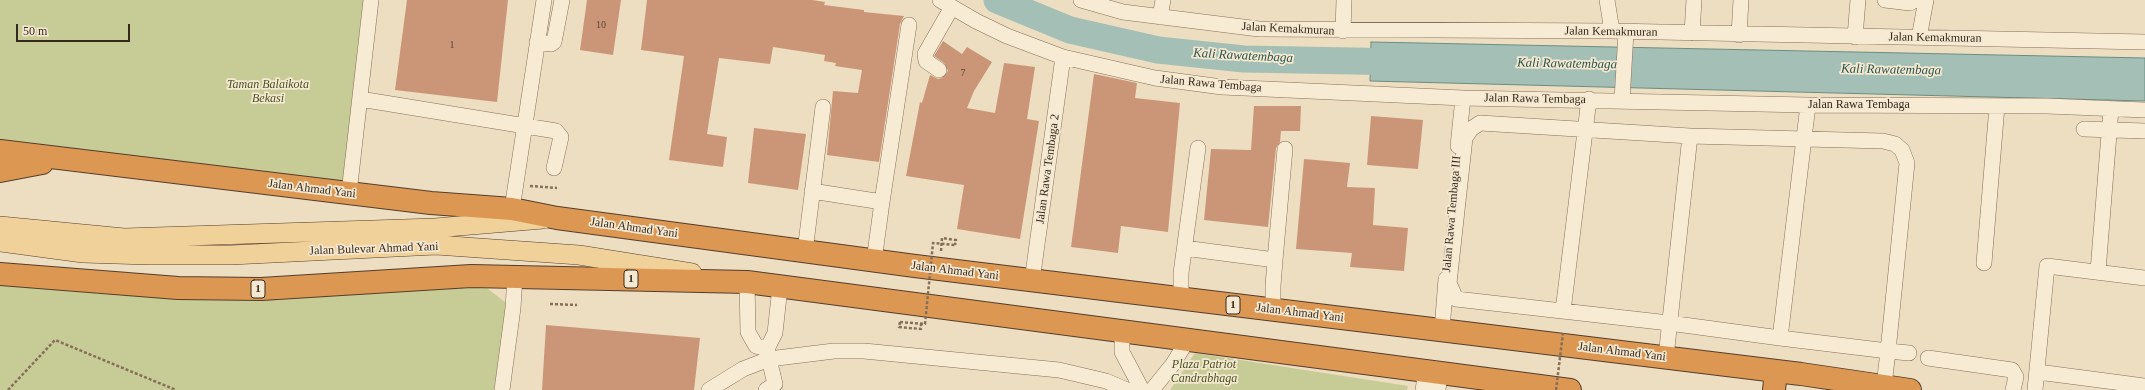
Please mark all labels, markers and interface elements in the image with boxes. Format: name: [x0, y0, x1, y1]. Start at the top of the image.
scale bar: [18, 16, 132, 42]
house number: 10: [596, 19, 606, 31]
street label: Jalan Kemakmuran: [1241, 19, 1335, 39]
text: 50 m: [23, 24, 47, 38]
street label: Jalan Kemakmuran: [1564, 24, 1658, 40]
street label: Jalan Kemakmuran: [1888, 30, 1982, 46]
house number: 1: [450, 39, 454, 51]
water label: Kali Rawatembaga: [1193, 46, 1293, 66]
water label: Kali Rawatembaga: [1517, 55, 1617, 73]
water label: Kali Rawatembaga: [1841, 61, 1941, 79]
house number: 7: [960, 67, 966, 79]
street label: Jalan Rawa Tembaga: [1160, 72, 1262, 96]
park label: Taman Balaikota Bekasi: [227, 78, 309, 106]
street label: Jalan Rawa Tembaga: [1484, 91, 1586, 107]
street label: Jalan Rawa Tembaga: [1808, 98, 1910, 112]
street label: Jalan Rawa Tembaga 2: [1033, 113, 1063, 225]
street label: Jalan Rawa Tembaga III: [1440, 155, 1464, 273]
street label: Jalan Ahmad Yani: [267, 176, 357, 202]
street label: Jalan Ahmad Yani: [589, 215, 679, 241]
street label: Jalan Bulevar Ahmad Yani: [309, 240, 439, 258]
street label: Jalan Ahmad Yani: [910, 258, 1000, 284]
road number: 1: [624, 270, 638, 288]
road number: 1: [251, 280, 265, 298]
road number: 1: [1226, 296, 1240, 314]
street label: Jalan Ahmad Yani: [1255, 300, 1345, 326]
street label: Jalan Ahmad Yani: [1577, 339, 1667, 365]
park label: Plaza Patriot Candrabhaga: [1171, 358, 1237, 386]

